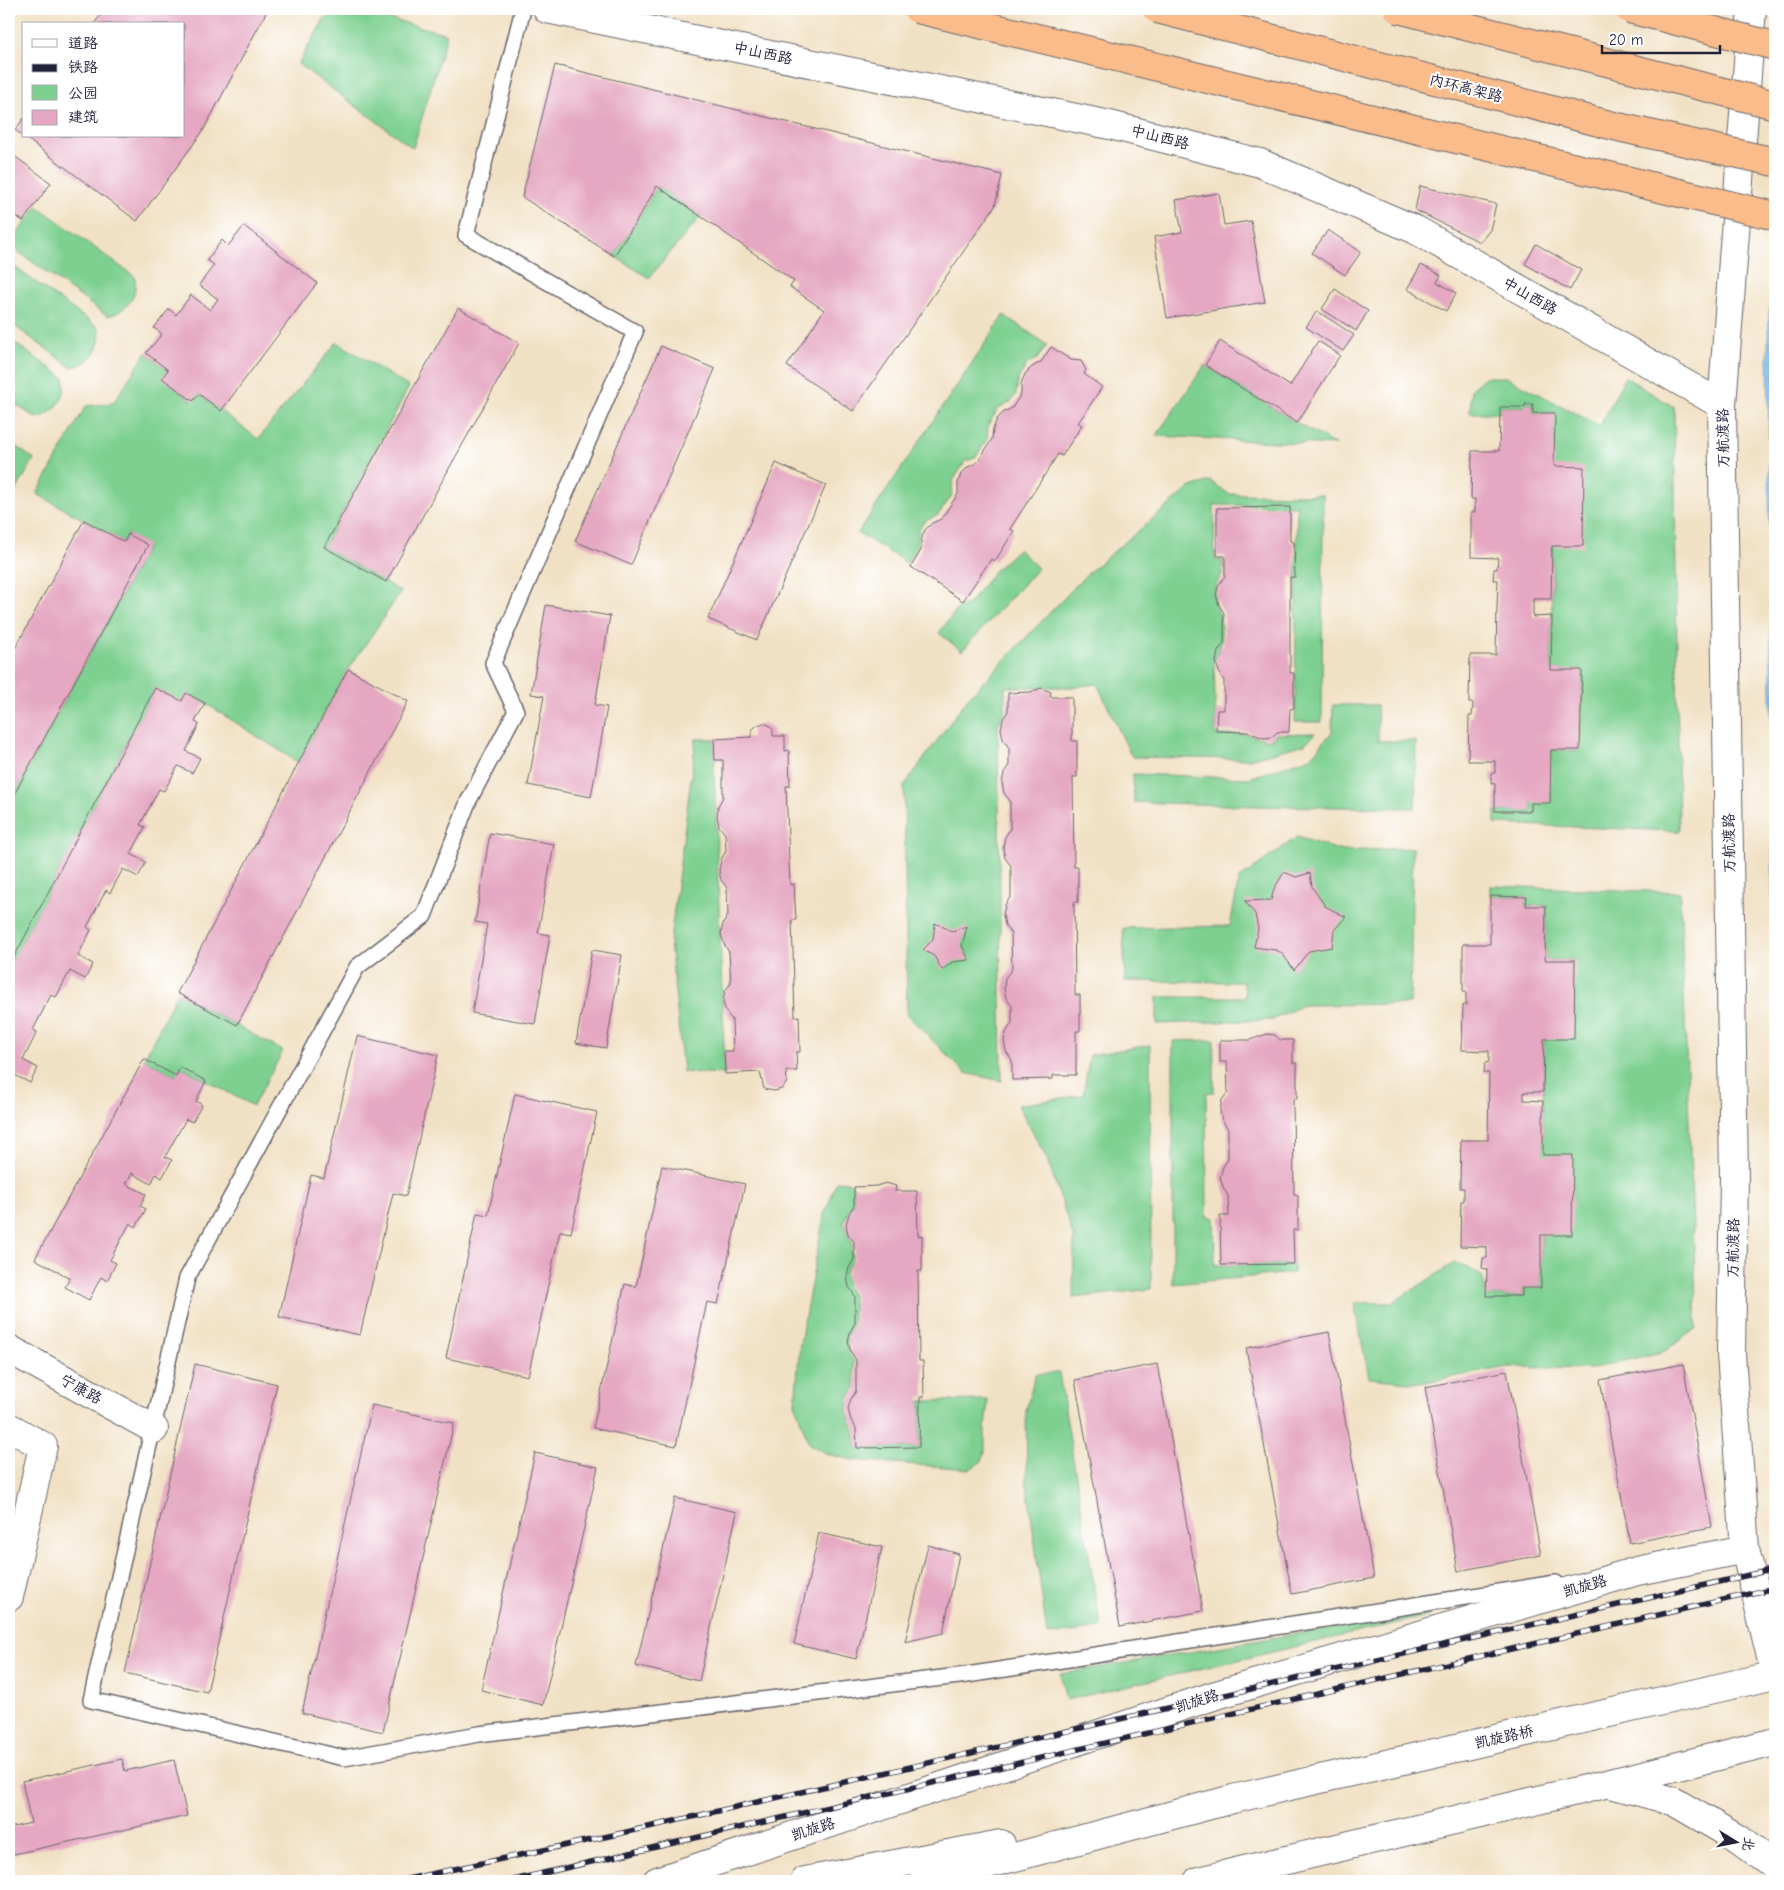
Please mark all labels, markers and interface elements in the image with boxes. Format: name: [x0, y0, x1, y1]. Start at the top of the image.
legend: [22, 22, 185, 138]
scale bar: [1602, 22, 1719, 54]
text: 20 m: [1609, 31, 1643, 49]
text: 道路: [68, 34, 98, 52]
street label: 中山西路: [732, 38, 794, 68]
text: 铁路: [68, 58, 98, 76]
street label: 内环高架路: [1427, 70, 1505, 106]
text: 公园: [68, 84, 98, 102]
text: 建筑: [68, 108, 98, 126]
street label: 中山西路: [1129, 121, 1191, 153]
street label: 中山西路: [1500, 273, 1560, 319]
street label: 万航渡路: [1713, 408, 1733, 468]
street label: 万航渡路: [1719, 813, 1739, 873]
street label: 万航渡路: [1723, 1218, 1743, 1278]
street label: 宁康路: [57, 1370, 105, 1408]
street label: 凯旋路: [1561, 1571, 1609, 1601]
street label: 凯旋路: [1173, 1685, 1221, 1717]
street label: 凯旋路桥: [1473, 1721, 1535, 1753]
street label: 凯旋路: [789, 1813, 837, 1845]
north arrow: [1712, 1818, 1762, 1868]
text: 北: [1739, 1836, 1758, 1853]

